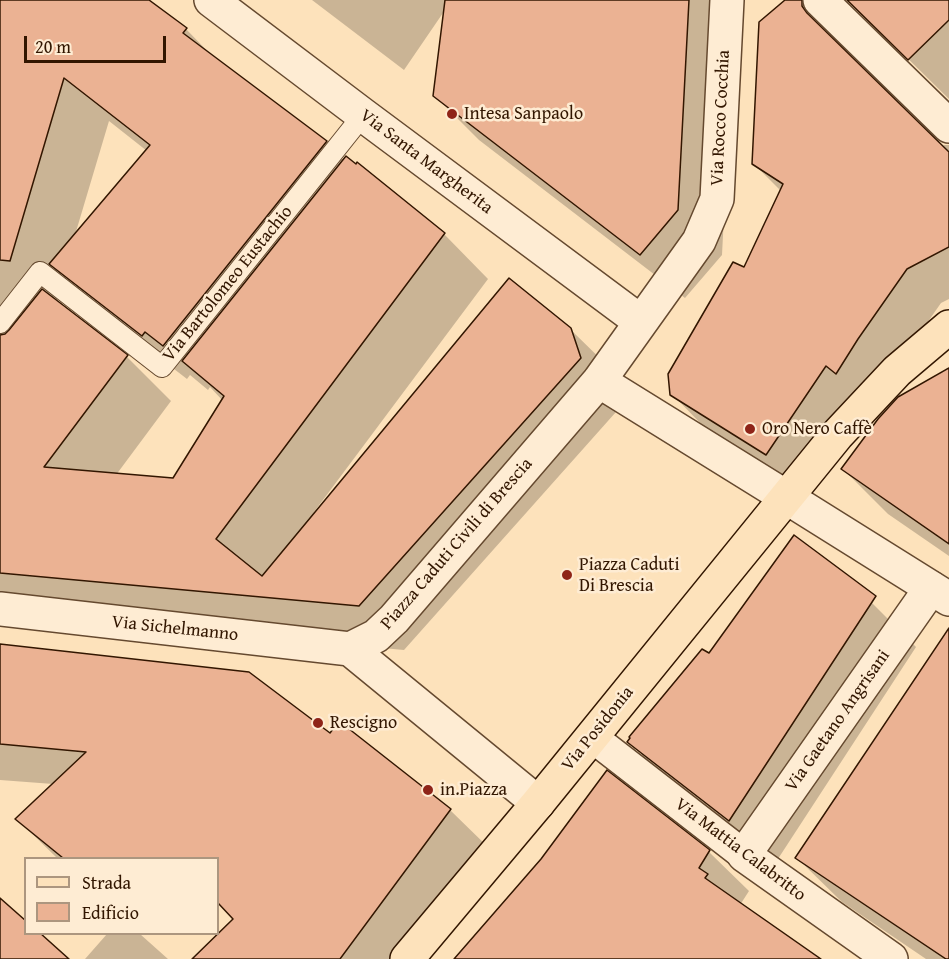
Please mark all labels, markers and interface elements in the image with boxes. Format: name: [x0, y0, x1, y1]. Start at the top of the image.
scale bar: [27, 24, 170, 62]
text: 20 m: [35, 33, 71, 60]
street label: Via Rocco Cocchia: [707, 49, 735, 187]
place label: Intesa Sanpaolo: [464, 103, 583, 125]
street label: Via Santa Margherita: [355, 105, 497, 219]
marker: Intesa Sanpaolo: [445, 107, 459, 121]
street label: Via Bartolomeo Eustachio: [158, 202, 298, 366]
place label: Oro Nero Caffè: [762, 418, 872, 440]
marker: Oro Nero Caffè: [743, 422, 757, 436]
street label: Piazza Caduti Civili di Brescia: [377, 454, 537, 634]
place label: Piazza Caduti Di Brescia: [579, 554, 680, 596]
marker: Piazza Caduti Di Brescia: [560, 568, 574, 582]
street label: Via Sichelmanno: [111, 612, 239, 646]
street label: Via Gaetano Angrisani: [781, 646, 895, 796]
street label: Via Posidonia: [557, 682, 639, 776]
place label: Rescigno: [330, 712, 397, 734]
marker: Rescigno: [311, 716, 325, 730]
place label: in.Piazza: [440, 779, 507, 801]
marker: in.Piazza: [421, 783, 435, 797]
street label: Via Mattia Calabritto: [670, 794, 810, 906]
legend: [24, 857, 219, 935]
text: Strada: [82, 869, 131, 896]
text: Edificio: [82, 899, 139, 926]

